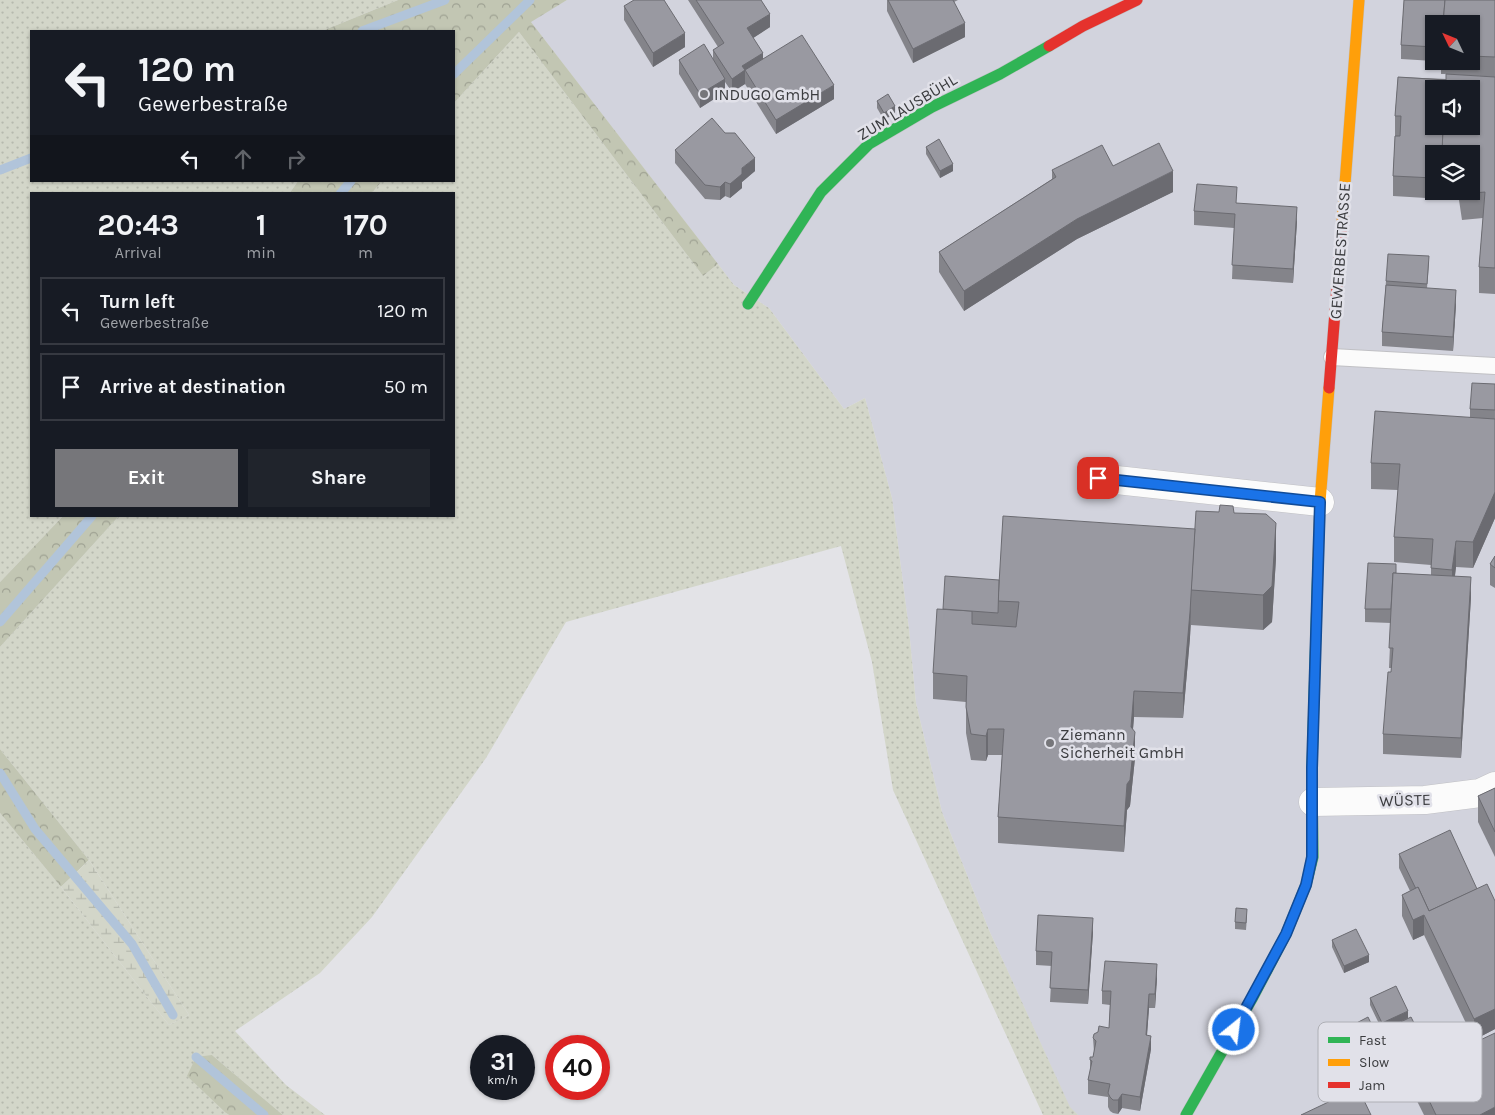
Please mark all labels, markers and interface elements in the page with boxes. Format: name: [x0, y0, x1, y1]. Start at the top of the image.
north arrow: [1425, 15, 1480, 70]
map controls: [1425, 15, 1480, 200]
text: 120 m: [138, 49, 236, 90]
icon: left: [55, 50, 120, 115]
street label: ZUM LAUSBÜHL: [854, 70, 961, 144]
button: sound: [1425, 80, 1480, 135]
place label: INDUGO GmbH: [714, 85, 820, 104]
marker: INDUGO GmbH: [698, 88, 710, 100]
text: Gewerbestraße: [138, 91, 288, 117]
icon: left: [176, 145, 204, 173]
icon: ahead: [229, 145, 257, 173]
icon: right: [282, 145, 310, 173]
button: layers: [1425, 145, 1480, 200]
street label: GEWERBESTRASSE: [1326, 182, 1354, 320]
text: 20:43: [97, 207, 179, 243]
text: 1: [256, 207, 266, 243]
text: 170: [343, 207, 388, 243]
text: Arrival: [115, 243, 162, 262]
text: min: [246, 243, 276, 262]
text: m: [358, 243, 373, 262]
text: Turn left: [100, 291, 175, 313]
icon: left: [57, 297, 85, 325]
text: 120 m: [377, 300, 428, 322]
text: Gewerbestraße: [100, 313, 209, 332]
icon: arrive: [57, 373, 85, 401]
text: Arrive at destination: [100, 376, 286, 398]
text: 50 m: [384, 376, 428, 398]
button: Exit: [55, 449, 238, 507]
button: Share: [248, 449, 430, 507]
pin: [1077, 457, 1119, 499]
icon: arrive: [1084, 464, 1112, 492]
place label: Ziemann Sicherheit GmbH: [1060, 725, 1184, 762]
marker: Ziemann Sicherheit GmbH: [1044, 737, 1056, 749]
street label: WÜSTE: [1379, 790, 1431, 810]
position arrow: [1207, 1003, 1259, 1055]
legend: [1318, 1022, 1482, 1102]
text: Fast: [1359, 1032, 1386, 1049]
speed limit sign: 40: [545, 1035, 610, 1100]
text: 31: [490, 1047, 515, 1076]
text: Slow: [1359, 1054, 1389, 1071]
text: km/h: [487, 1073, 518, 1087]
text: Jam: [1359, 1077, 1385, 1094]

